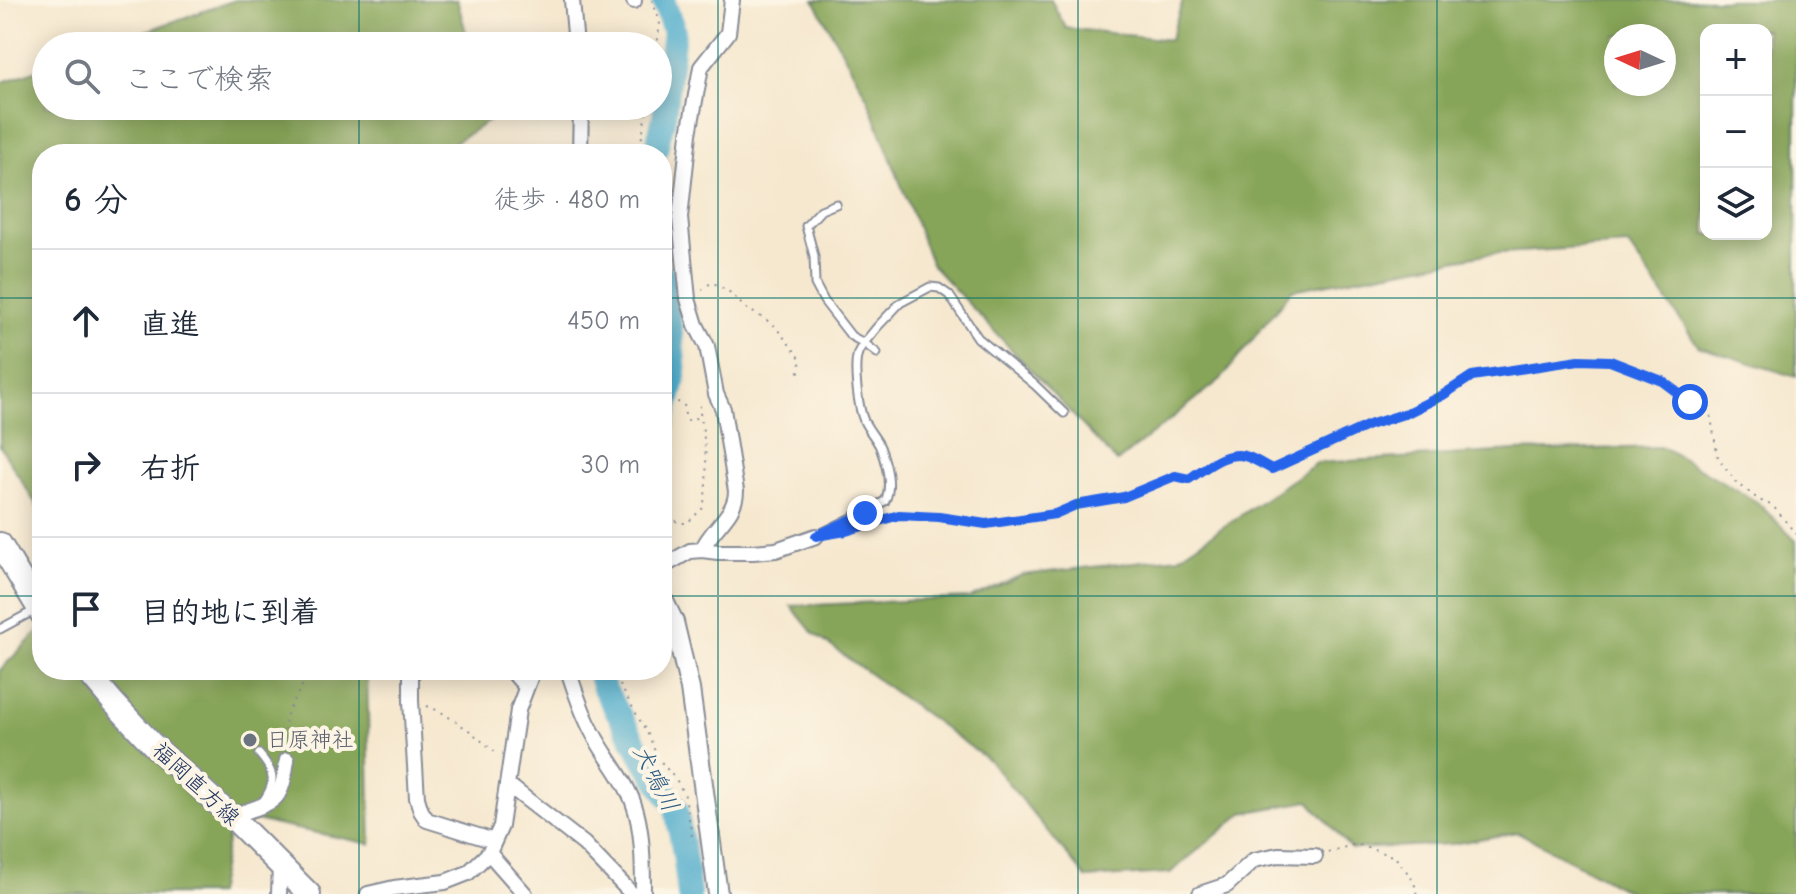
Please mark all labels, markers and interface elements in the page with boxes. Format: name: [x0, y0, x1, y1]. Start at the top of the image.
north arrow: [1604, 24, 1676, 96]
map controls: [1700, 24, 1772, 240]
button: +: [1700, 24, 1772, 96]
search box: [32, 32, 672, 120]
icon: search: [60, 54, 104, 98]
text: ここで検索: [124, 62, 274, 97]
button: −: [1700, 96, 1772, 168]
button: layers: [1700, 168, 1772, 240]
text: 6 分: [64, 180, 128, 220]
text: 徒歩 · 480 m: [494, 185, 640, 215]
icon: ahead: [64, 299, 108, 343]
text: 450 m: [567, 306, 640, 336]
text: 直進: [140, 307, 200, 342]
route start: [1672, 384, 1708, 420]
icon: right: [64, 443, 108, 487]
text: 30 m: [581, 450, 640, 480]
text: 右折: [140, 451, 200, 486]
route end: [847, 495, 883, 531]
icon: arrive: [64, 587, 108, 631]
text: 目的地に到着: [140, 595, 320, 630]
place label: 日原神社: [266, 727, 354, 753]
marker: 日原神社: [241, 731, 259, 749]
street label: 福岡直方線: [147, 737, 245, 831]
water label: 犬鳴川: [627, 740, 685, 816]

